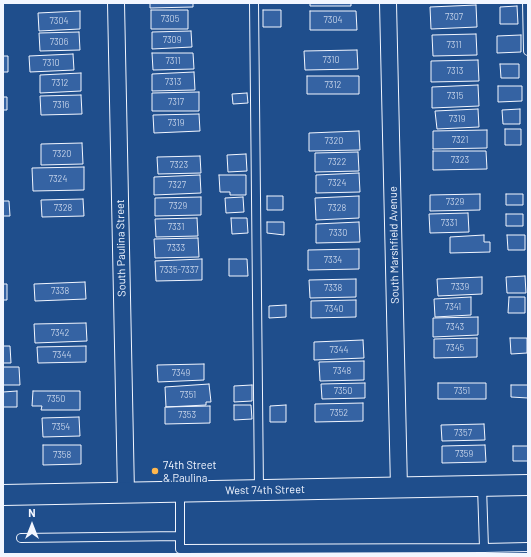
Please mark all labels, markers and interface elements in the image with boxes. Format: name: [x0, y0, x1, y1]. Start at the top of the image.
house number: 7307: [445, 12, 463, 22]
house number: 7305: [161, 14, 179, 24]
house number: 7304: [324, 15, 342, 25]
house number: 7304: [50, 16, 68, 26]
house number: 7309: [163, 35, 181, 45]
house number: 7306: [50, 37, 68, 47]
house number: 7311: [446, 40, 462, 50]
house number: 7310: [322, 55, 340, 65]
house number: 7311: [165, 56, 181, 66]
house number: 7310: [42, 58, 60, 68]
house number: 7313: [447, 66, 463, 76]
house number: 7313: [165, 77, 181, 87]
house number: 7312: [52, 78, 68, 88]
house number: 7312: [325, 80, 341, 90]
house number: 7315: [447, 91, 463, 101]
house number: 7317: [168, 97, 184, 107]
house number: 7316: [53, 100, 69, 110]
house number: 7319: [449, 114, 465, 124]
house number: 7319: [168, 118, 184, 128]
house number: 7321: [452, 135, 468, 145]
house number: 7320: [325, 136, 343, 146]
house number: 7320: [53, 149, 71, 159]
house number: 7323: [451, 155, 469, 165]
house number: 7322: [328, 157, 346, 167]
house number: 7323: [170, 160, 188, 170]
house number: 7324: [49, 174, 67, 184]
house number: 7324: [328, 178, 346, 188]
house number: 7327: [168, 180, 186, 190]
street label: South Marshfield Avenue: [386, 186, 402, 304]
house number: 7329: [446, 197, 464, 207]
street label: South Paulina Street: [114, 199, 128, 297]
house number: 7329: [169, 201, 187, 211]
house number: 7328: [54, 203, 72, 213]
house number: 7328: [328, 203, 346, 213]
house number: 7331: [441, 218, 457, 228]
house number: 7331: [168, 222, 184, 232]
house number: 7330: [329, 228, 347, 238]
house number: 7333: [167, 243, 185, 253]
house number: 7334: [324, 255, 342, 265]
house number: 7335-7337: [159, 265, 199, 275]
house number: 7339: [451, 282, 469, 292]
house number: 7338: [324, 283, 342, 293]
house number: 7338: [51, 286, 69, 296]
house number: 7341: [445, 302, 461, 312]
house number: 7340: [325, 304, 343, 314]
house number: 7343: [446, 322, 464, 332]
house number: 7342: [51, 328, 69, 338]
house number: 7345: [446, 343, 464, 353]
house number: 7344: [330, 345, 348, 355]
house number: 7344: [53, 350, 71, 360]
house number: 7348: [333, 366, 351, 376]
house number: 7349: [172, 368, 190, 378]
house number: 7350: [334, 386, 352, 396]
house number: 7351: [454, 386, 470, 396]
house number: 7351: [180, 390, 196, 400]
house number: 7350: [47, 394, 65, 404]
house number: 7352: [330, 408, 348, 418]
house number: 7353: [178, 410, 196, 420]
house number: 7354: [52, 422, 70, 432]
house number: 7357: [454, 428, 472, 438]
house number: 7359: [455, 449, 473, 459]
house number: 7358: [53, 450, 71, 460]
place label: 74th Street & Paulina: [163, 458, 216, 484]
marker: 74th Street & Paulina: [150, 466, 160, 476]
street label: West 74th Street: [225, 483, 305, 497]
north arrow: [12, 505, 52, 545]
text: N: [28, 506, 36, 519]

